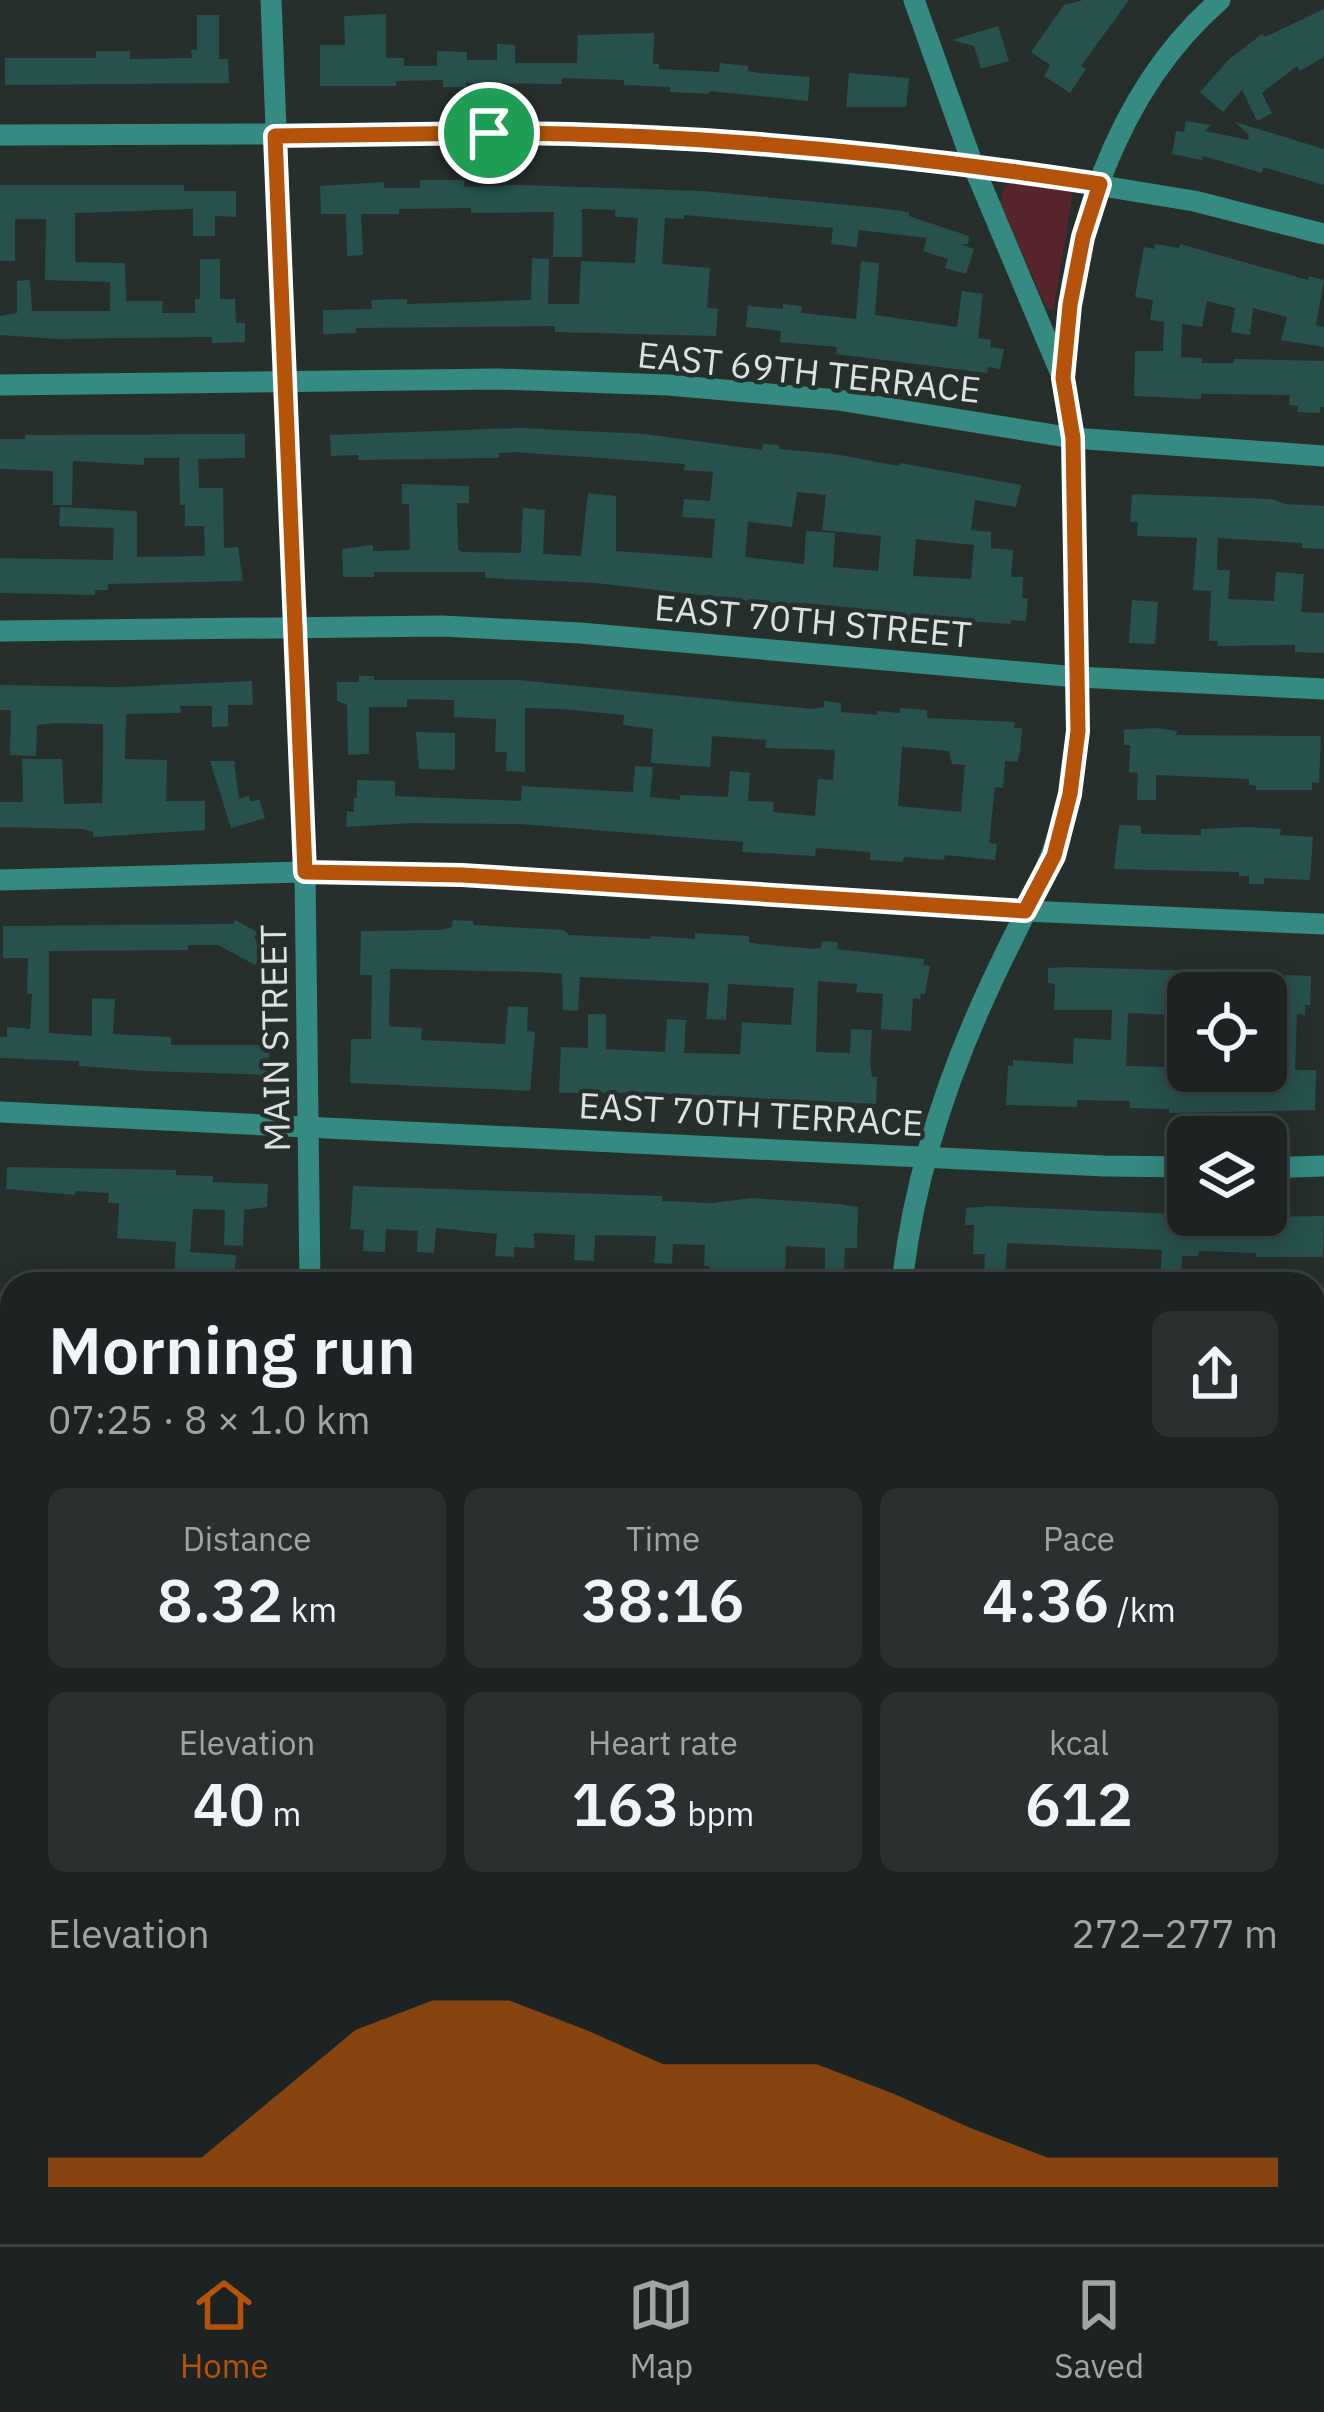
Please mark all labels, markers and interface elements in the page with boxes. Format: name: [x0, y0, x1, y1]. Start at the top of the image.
pin: [438, 82, 540, 184]
icon: arrive: [456, 100, 522, 166]
street label: EAST 69TH TERRACE: [635, 330, 983, 413]
street label: EAST 70TH STREET: [653, 583, 973, 658]
street label: MAIN STREET: [249, 924, 300, 1152]
map controls: [1167, 972, 1287, 1236]
button: locate: [1167, 972, 1287, 1092]
street label: EAST 70TH TERRACE: [578, 1081, 924, 1146]
button: layers: [1167, 1116, 1287, 1236]
text: Morning run: [48, 1306, 416, 1392]
button: share: [1152, 1311, 1278, 1437]
text: 07:25 · 8 × 1.0 km: [48, 1394, 371, 1445]
text: Distance: [183, 1517, 311, 1560]
text: Time: [626, 1517, 700, 1560]
text: Pace: [1043, 1517, 1115, 1560]
text: 8.32: [157, 1560, 283, 1639]
text: 38:16: [581, 1560, 745, 1639]
text: 4:36: [982, 1560, 1109, 1639]
text: km: [283, 1588, 337, 1631]
text: /km: [1109, 1588, 1176, 1631]
text: Elevation: [179, 1721, 315, 1764]
text: Heart rate: [588, 1721, 738, 1764]
text: kcal: [1049, 1721, 1109, 1764]
text: 40: [193, 1764, 265, 1843]
text: 163: [572, 1764, 680, 1843]
text: 612: [1025, 1764, 1133, 1843]
text: m: [265, 1792, 301, 1835]
text: bpm: [680, 1792, 754, 1835]
text: Elevation: [48, 1908, 210, 1959]
text: 272–277 m: [1071, 1908, 1278, 1959]
tab: Home: [180, 2272, 269, 2387]
tab: Map: [628, 2272, 694, 2387]
tab: Saved: [1054, 2272, 1144, 2387]

